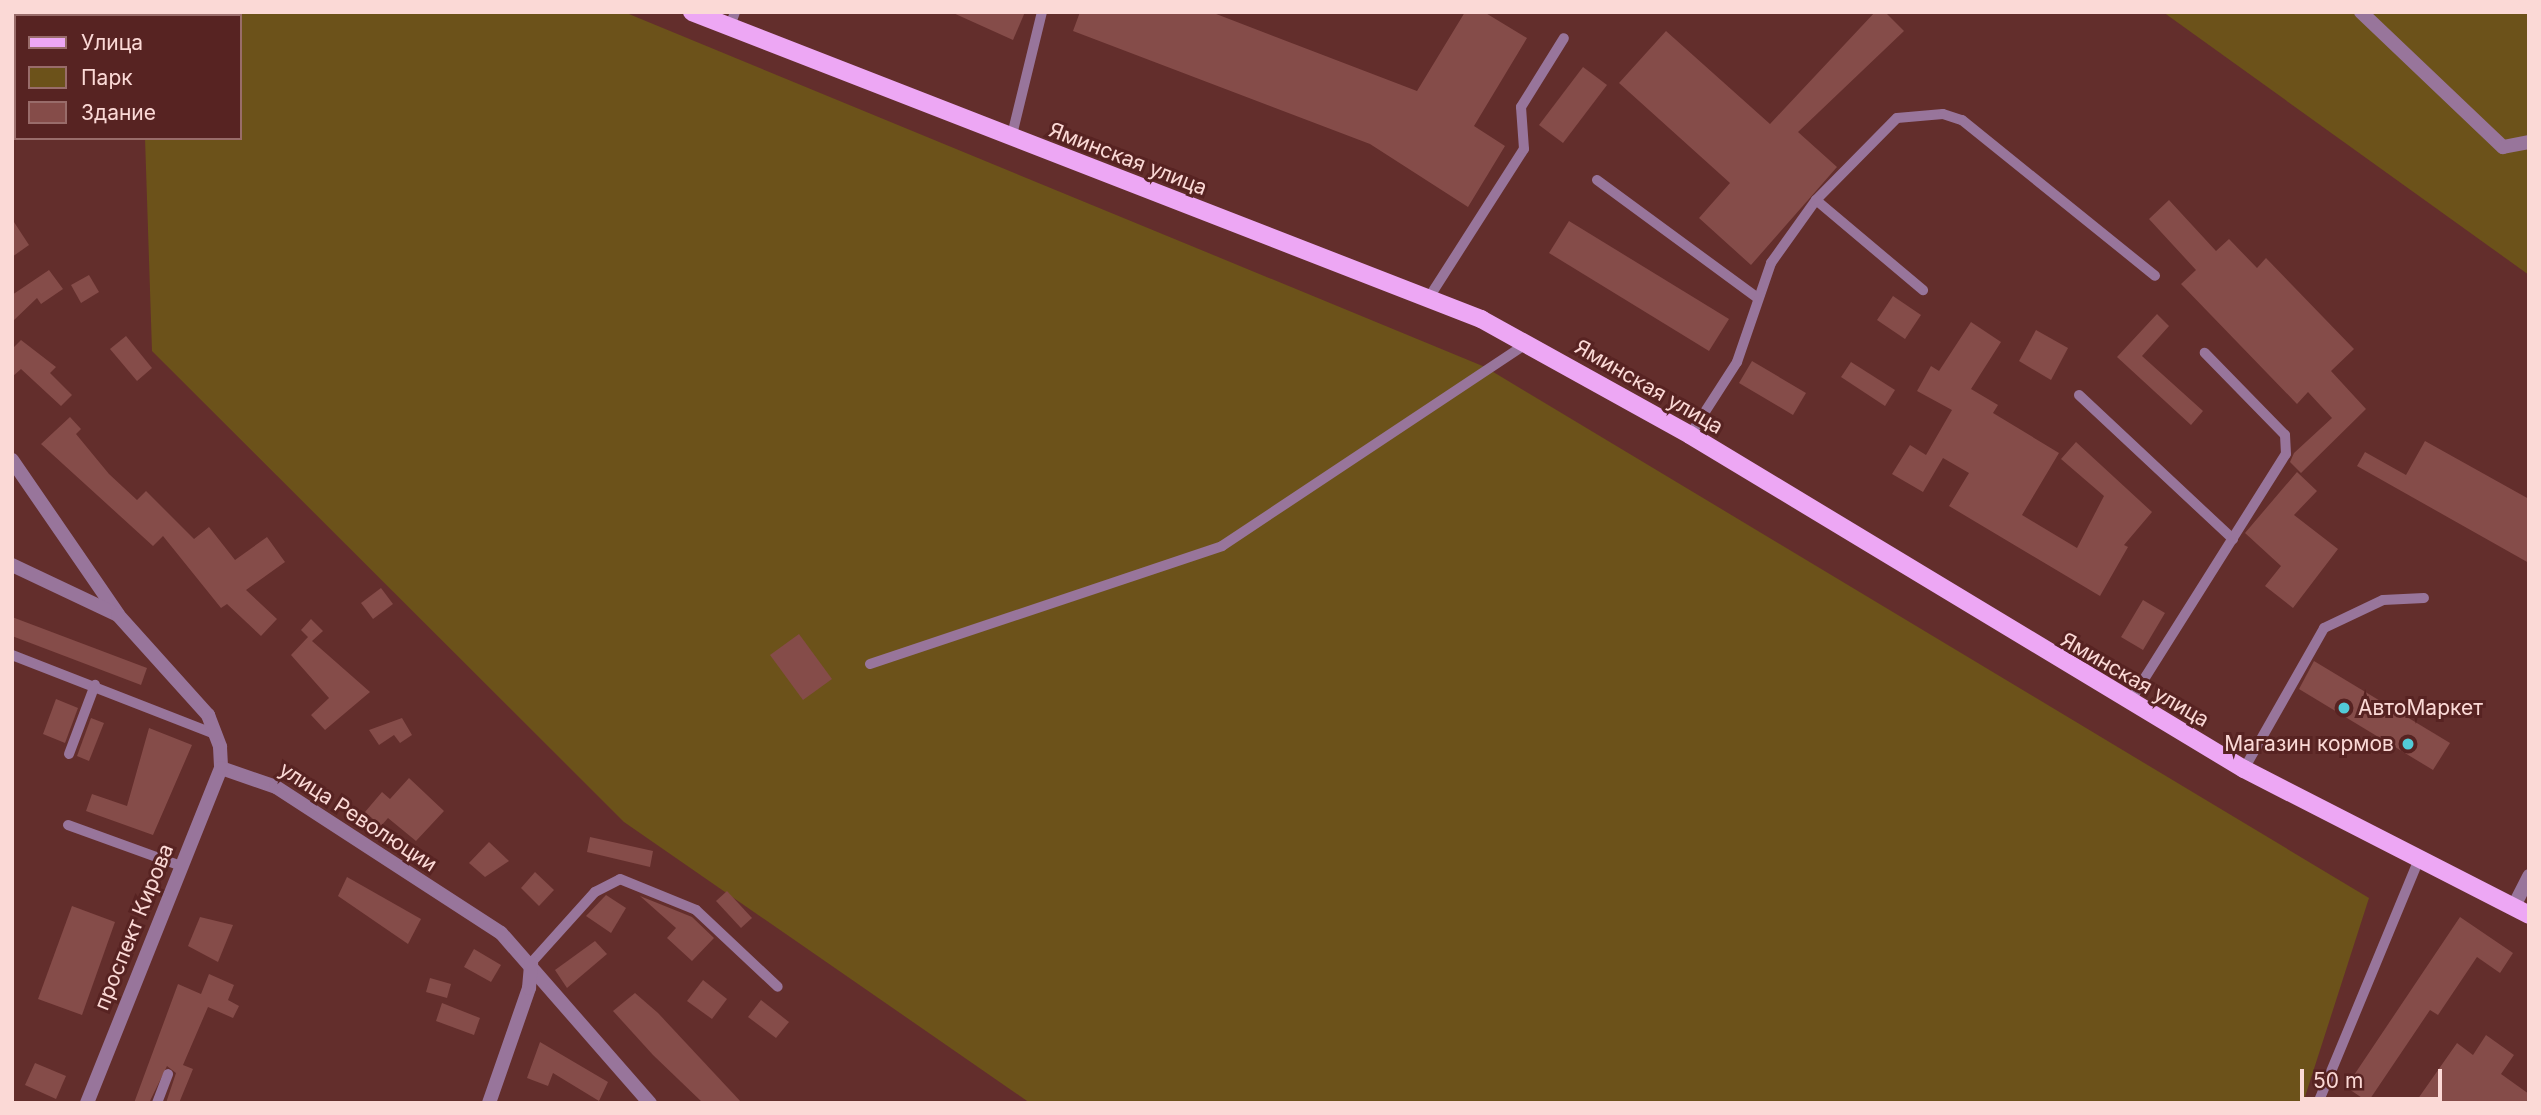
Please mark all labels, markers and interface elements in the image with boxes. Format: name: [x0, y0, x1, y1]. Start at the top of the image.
legend: [14, 14, 242, 140]
text: Улица: [81, 30, 143, 55]
text: Парк: [81, 65, 133, 90]
text: Здание: [81, 100, 156, 125]
street label: Яминская улица: [1046, 117, 1210, 201]
street label: Яминская улица: [1570, 334, 1728, 440]
street label: Яминская улица: [2056, 627, 2214, 733]
place label: АвтоМаркет: [2358, 695, 2483, 721]
marker: АвтоМаркет: [2336, 700, 2352, 716]
place label: Магазин кормов: [2224, 731, 2394, 757]
marker: Магазин кормов: [2400, 736, 2416, 752]
street label: улица Революции: [275, 757, 441, 877]
street label: проспект Кирова: [89, 840, 179, 1014]
scale bar: [2303, 1056, 2445, 1100]
text: 50 m: [2313, 1068, 2363, 1093]

